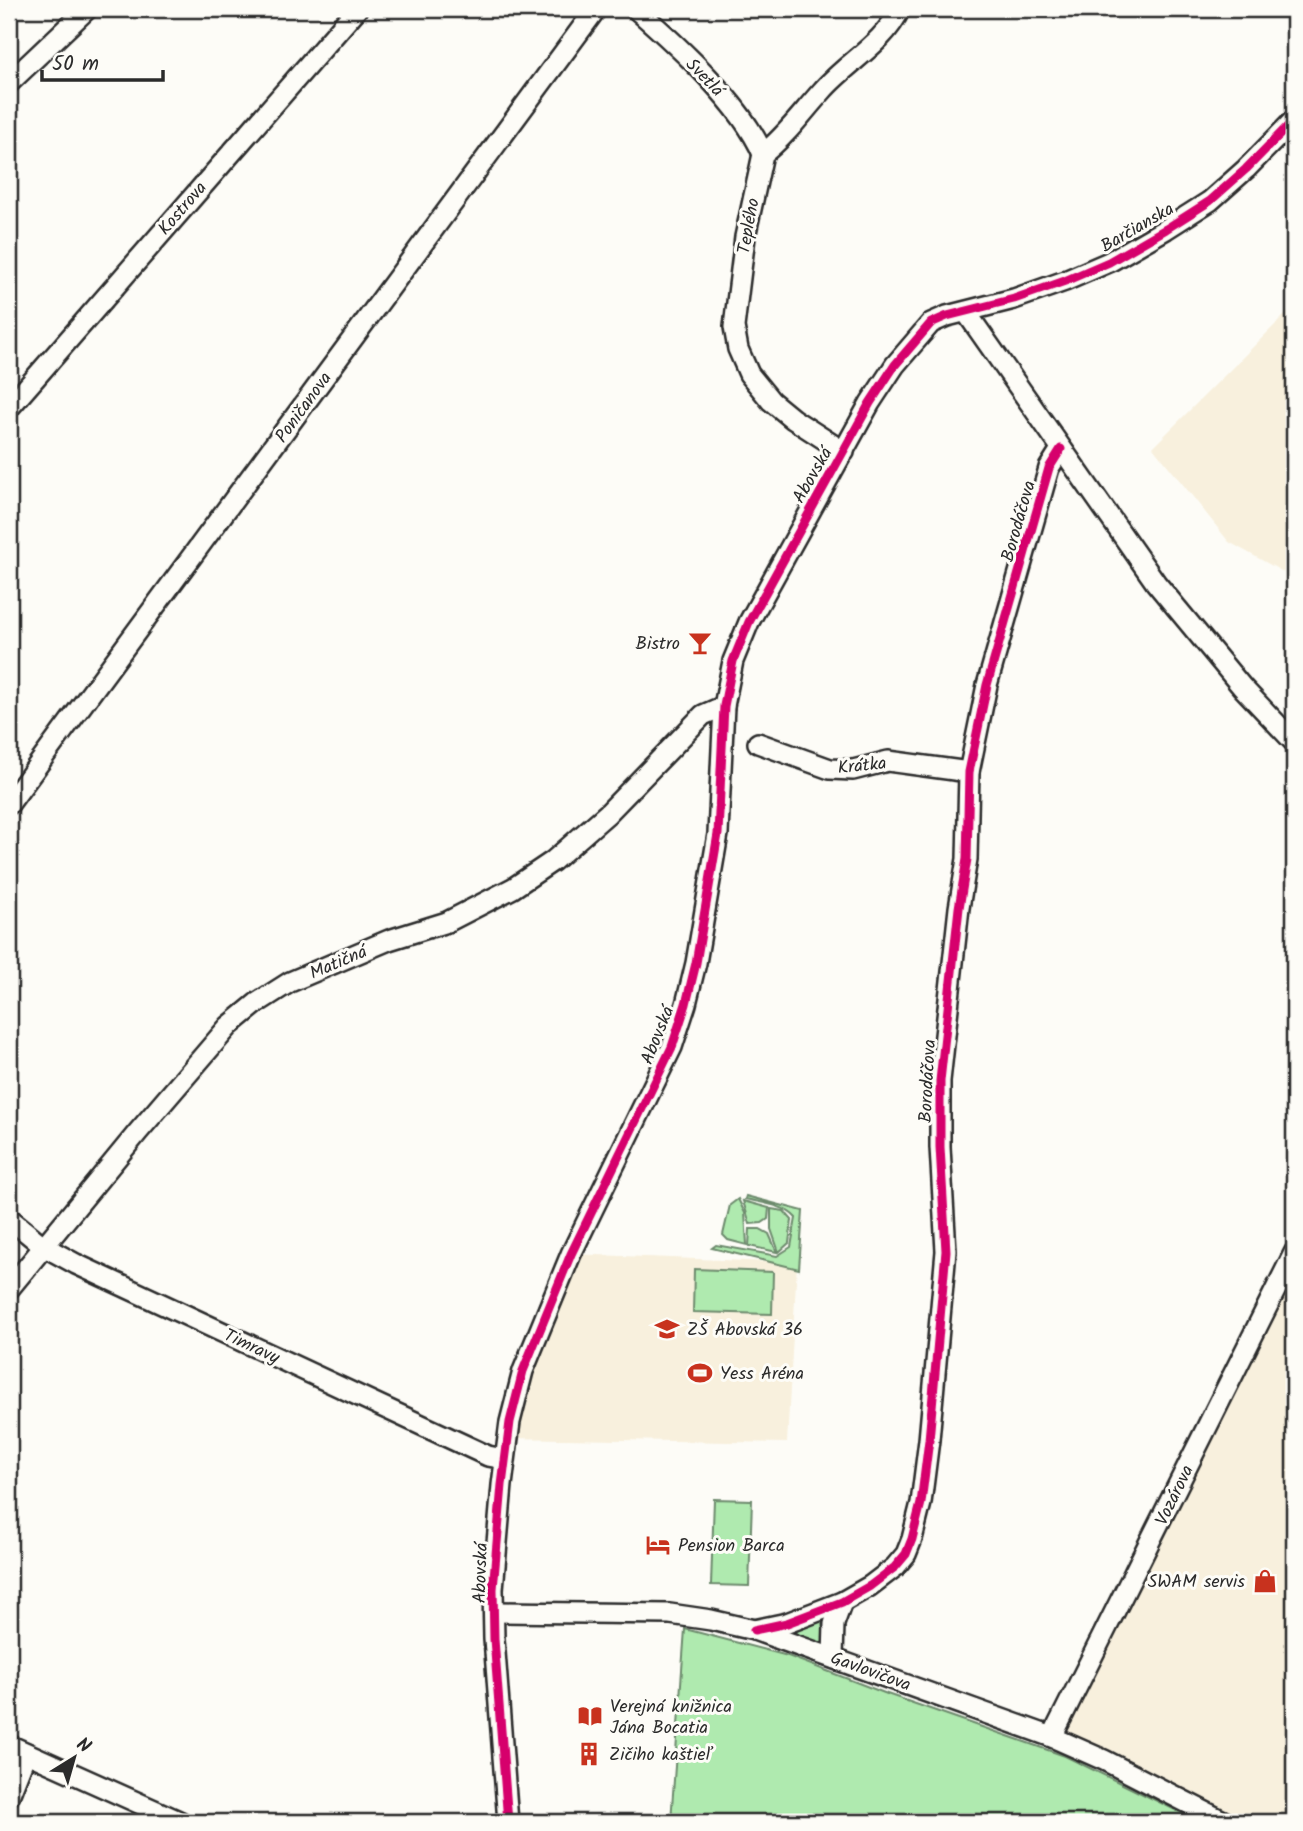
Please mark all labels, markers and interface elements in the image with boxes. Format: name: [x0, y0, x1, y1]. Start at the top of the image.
scale bar: [42, 38, 163, 82]
text: 50 m: [52, 48, 99, 81]
street label: Svetlá: [678, 52, 731, 105]
street label: Kostrova: [151, 175, 215, 242]
street label: Teplého: [730, 196, 769, 257]
street label: Barčianska: [1096, 196, 1180, 261]
street label: Poničanova: [268, 366, 340, 450]
street label: Abovská: [786, 441, 842, 509]
street label: Borodáčova: [994, 477, 1045, 566]
bar icon: Bistro: [686, 629, 714, 657]
place label: Bistro: [636, 630, 680, 659]
street label: Krátka: [836, 750, 888, 783]
street label: Matičná: [305, 938, 373, 988]
street label: Abovská: [634, 1001, 684, 1069]
street label: Borodáčova: [912, 1039, 945, 1124]
school or university icon: ZŠ Abovská 36: [653, 1315, 681, 1343]
place label: ZŠ Abovská 36: [687, 1316, 803, 1345]
street label: Timravy: [219, 1322, 285, 1373]
sports icon: Yess Aréna: [686, 1359, 714, 1387]
place label: Yess Aréna: [720, 1360, 804, 1389]
street label: Vozárova: [1148, 1460, 1202, 1531]
hotel icon: Pension Barca: [644, 1531, 672, 1559]
place label: Pension Barca: [678, 1532, 785, 1561]
street label: Abovská: [466, 1541, 497, 1604]
shop icon: SWAM servis: [1251, 1567, 1279, 1595]
place label: SWAM servis: [1148, 1568, 1245, 1597]
street label: Gavlovičova: [826, 1644, 915, 1700]
place label: Verejná knižnica Jána Bocatia: [610, 1693, 732, 1743]
library icon: Verejná knižnica Jána Bocatia: [576, 1702, 604, 1730]
north arrow: [38, 1722, 108, 1792]
text: N: [69, 1730, 97, 1762]
building icon: Zičiho kaštieľ: [575, 1740, 603, 1768]
place label: Zičiho kaštieľ: [609, 1741, 714, 1770]

